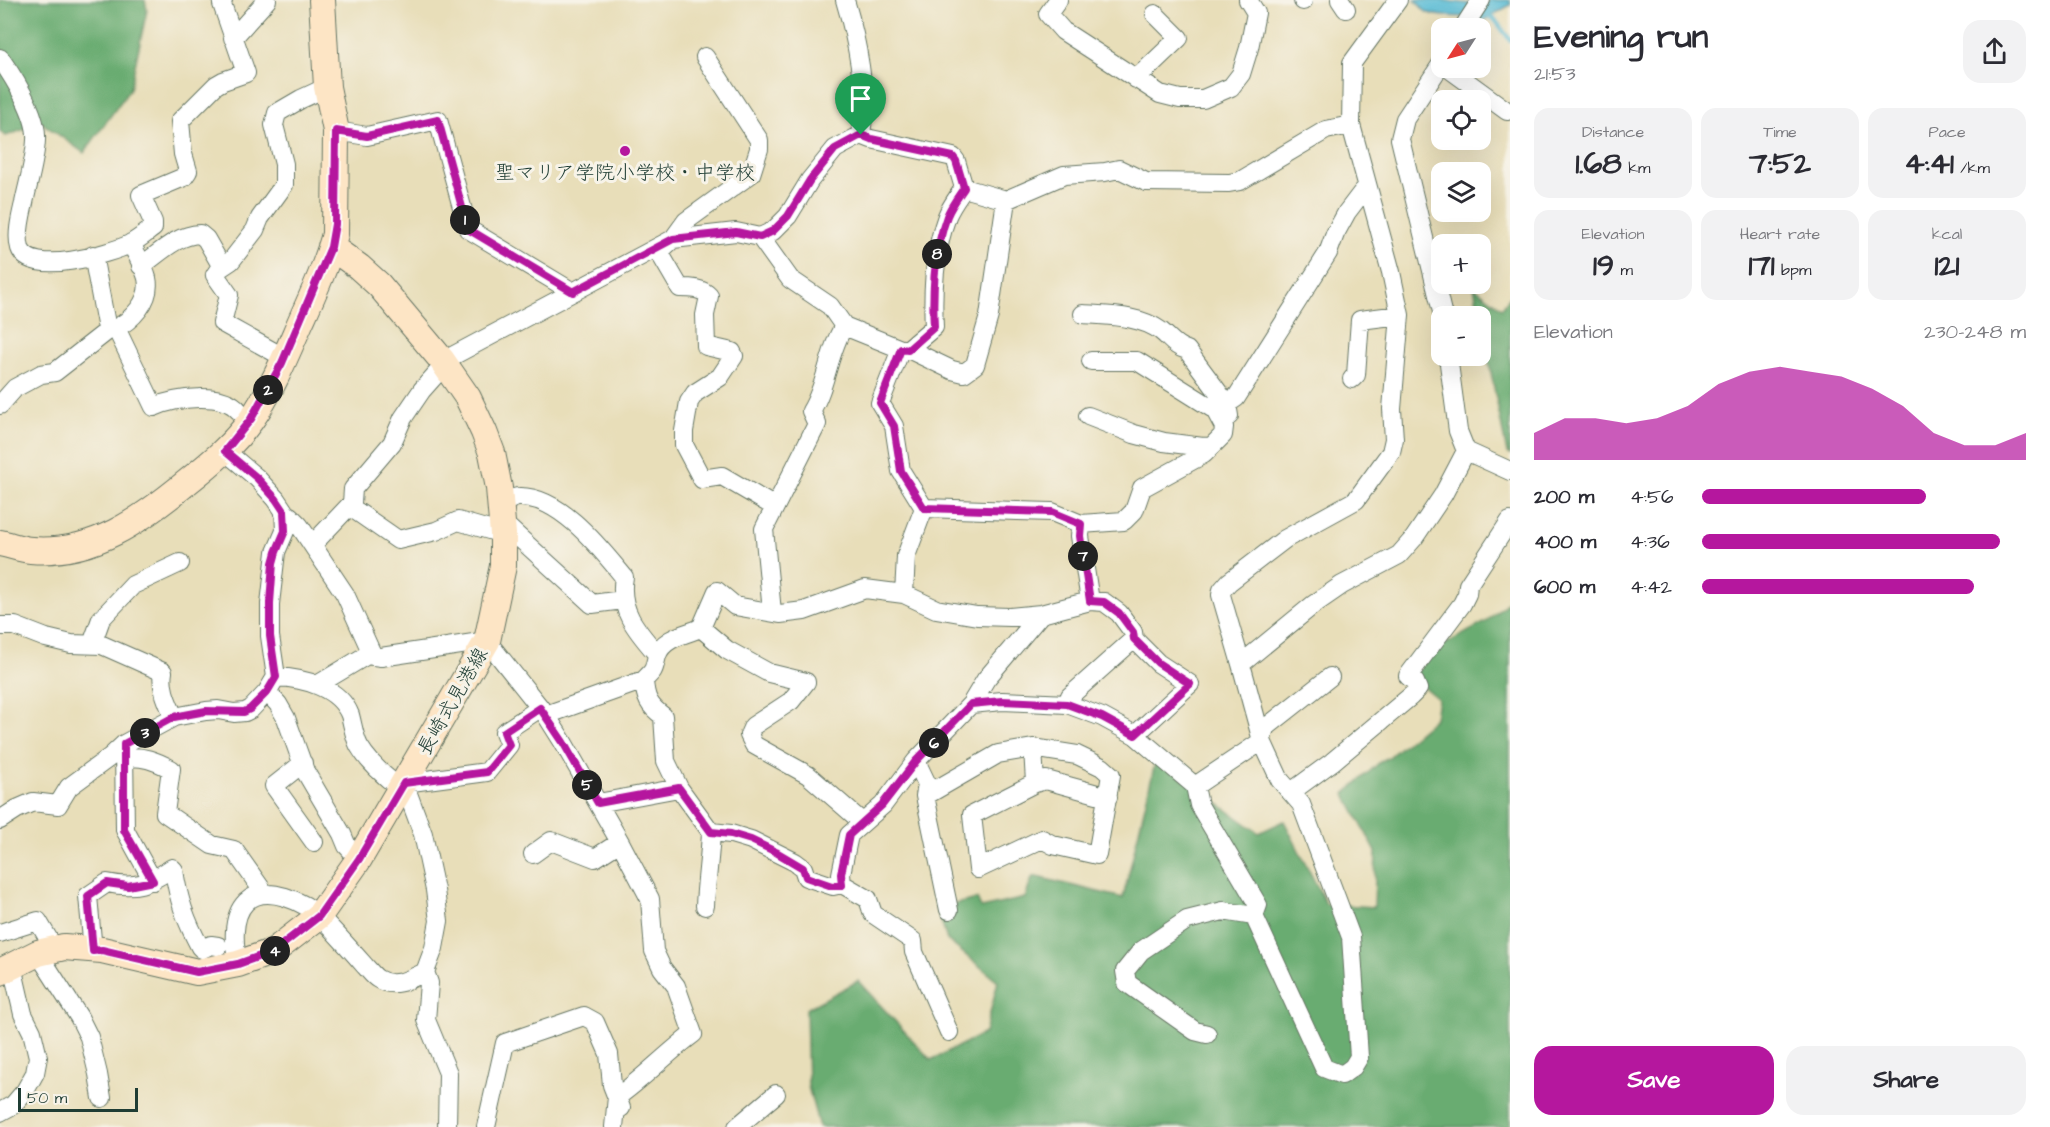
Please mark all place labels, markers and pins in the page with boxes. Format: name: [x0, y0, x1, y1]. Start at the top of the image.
pin: [835, 73, 886, 135]
marker: 聖マリア学院小学校・中学校: [618, 144, 632, 158]
place label: 聖マリア学院小学校・中学校: [495, 159, 755, 187]
pin: 1: [450, 205, 480, 235]
pin: 8: [922, 239, 952, 269]
pin: 2: [253, 375, 283, 405]
pin: 7: [1068, 541, 1098, 571]
pin: 3: [130, 718, 160, 748]
pin: 6: [919, 728, 949, 758]
pin: 5: [572, 770, 602, 800]
pin: 4: [260, 936, 290, 966]

